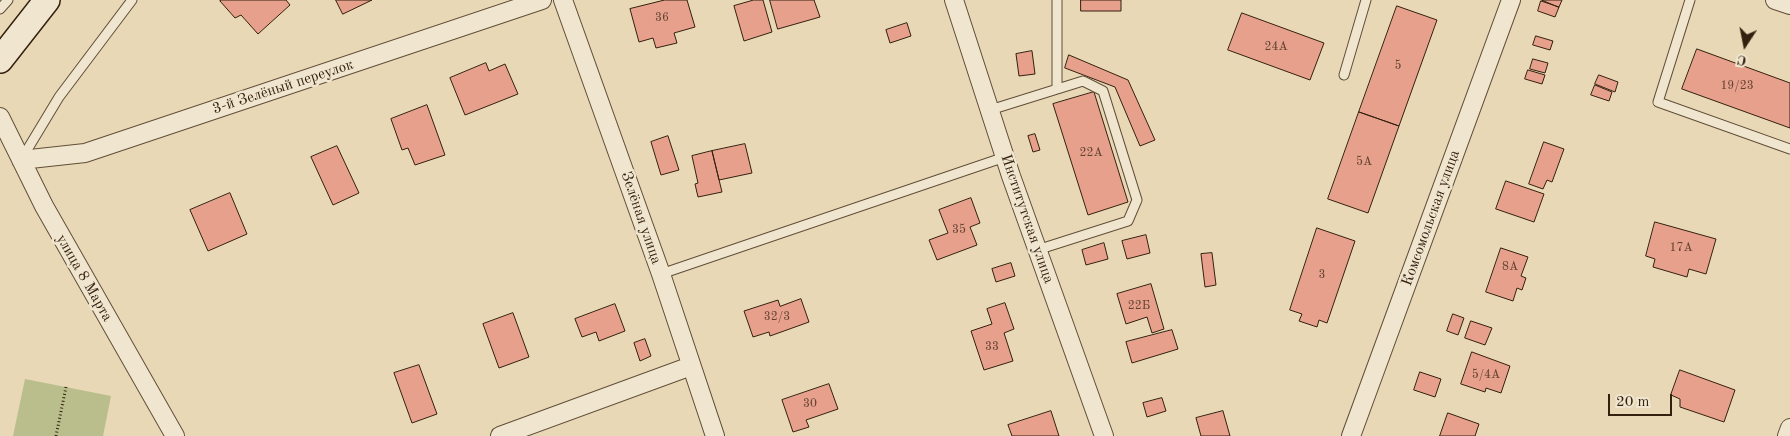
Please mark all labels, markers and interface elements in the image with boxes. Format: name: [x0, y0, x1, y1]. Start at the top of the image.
house number: 36: [655, 11, 669, 25]
north arrow: [1720, 20, 1770, 70]
house number: 24А: [1264, 40, 1288, 54]
text: С: [1736, 52, 1748, 67]
street label: 3-й Зелёный переулок: [210, 56, 356, 118]
house number: 5: [1395, 59, 1401, 73]
house number: 19/23: [1720, 79, 1754, 93]
house number: 22А: [1079, 146, 1103, 160]
street label: Комсомольская улица: [1398, 148, 1464, 288]
street label: Институтская улица: [996, 152, 1058, 286]
house number: 5А: [1356, 155, 1372, 169]
street label: Зелёная улица: [617, 169, 665, 267]
house number: 35: [952, 223, 966, 237]
street label: улица 8 Марта: [52, 231, 116, 325]
house number: 17А: [1669, 241, 1693, 255]
house number: 8А: [1502, 260, 1518, 274]
house number: 3: [1319, 268, 1325, 282]
house number: 22Б: [1128, 299, 1150, 313]
house number: 32/3: [764, 310, 790, 324]
house number: 33: [985, 340, 999, 354]
house number: 5/4А: [1472, 368, 1500, 382]
scale bar: [1610, 384, 1674, 416]
text: 20 m: [1616, 395, 1650, 410]
house number: 30: [803, 397, 817, 411]

